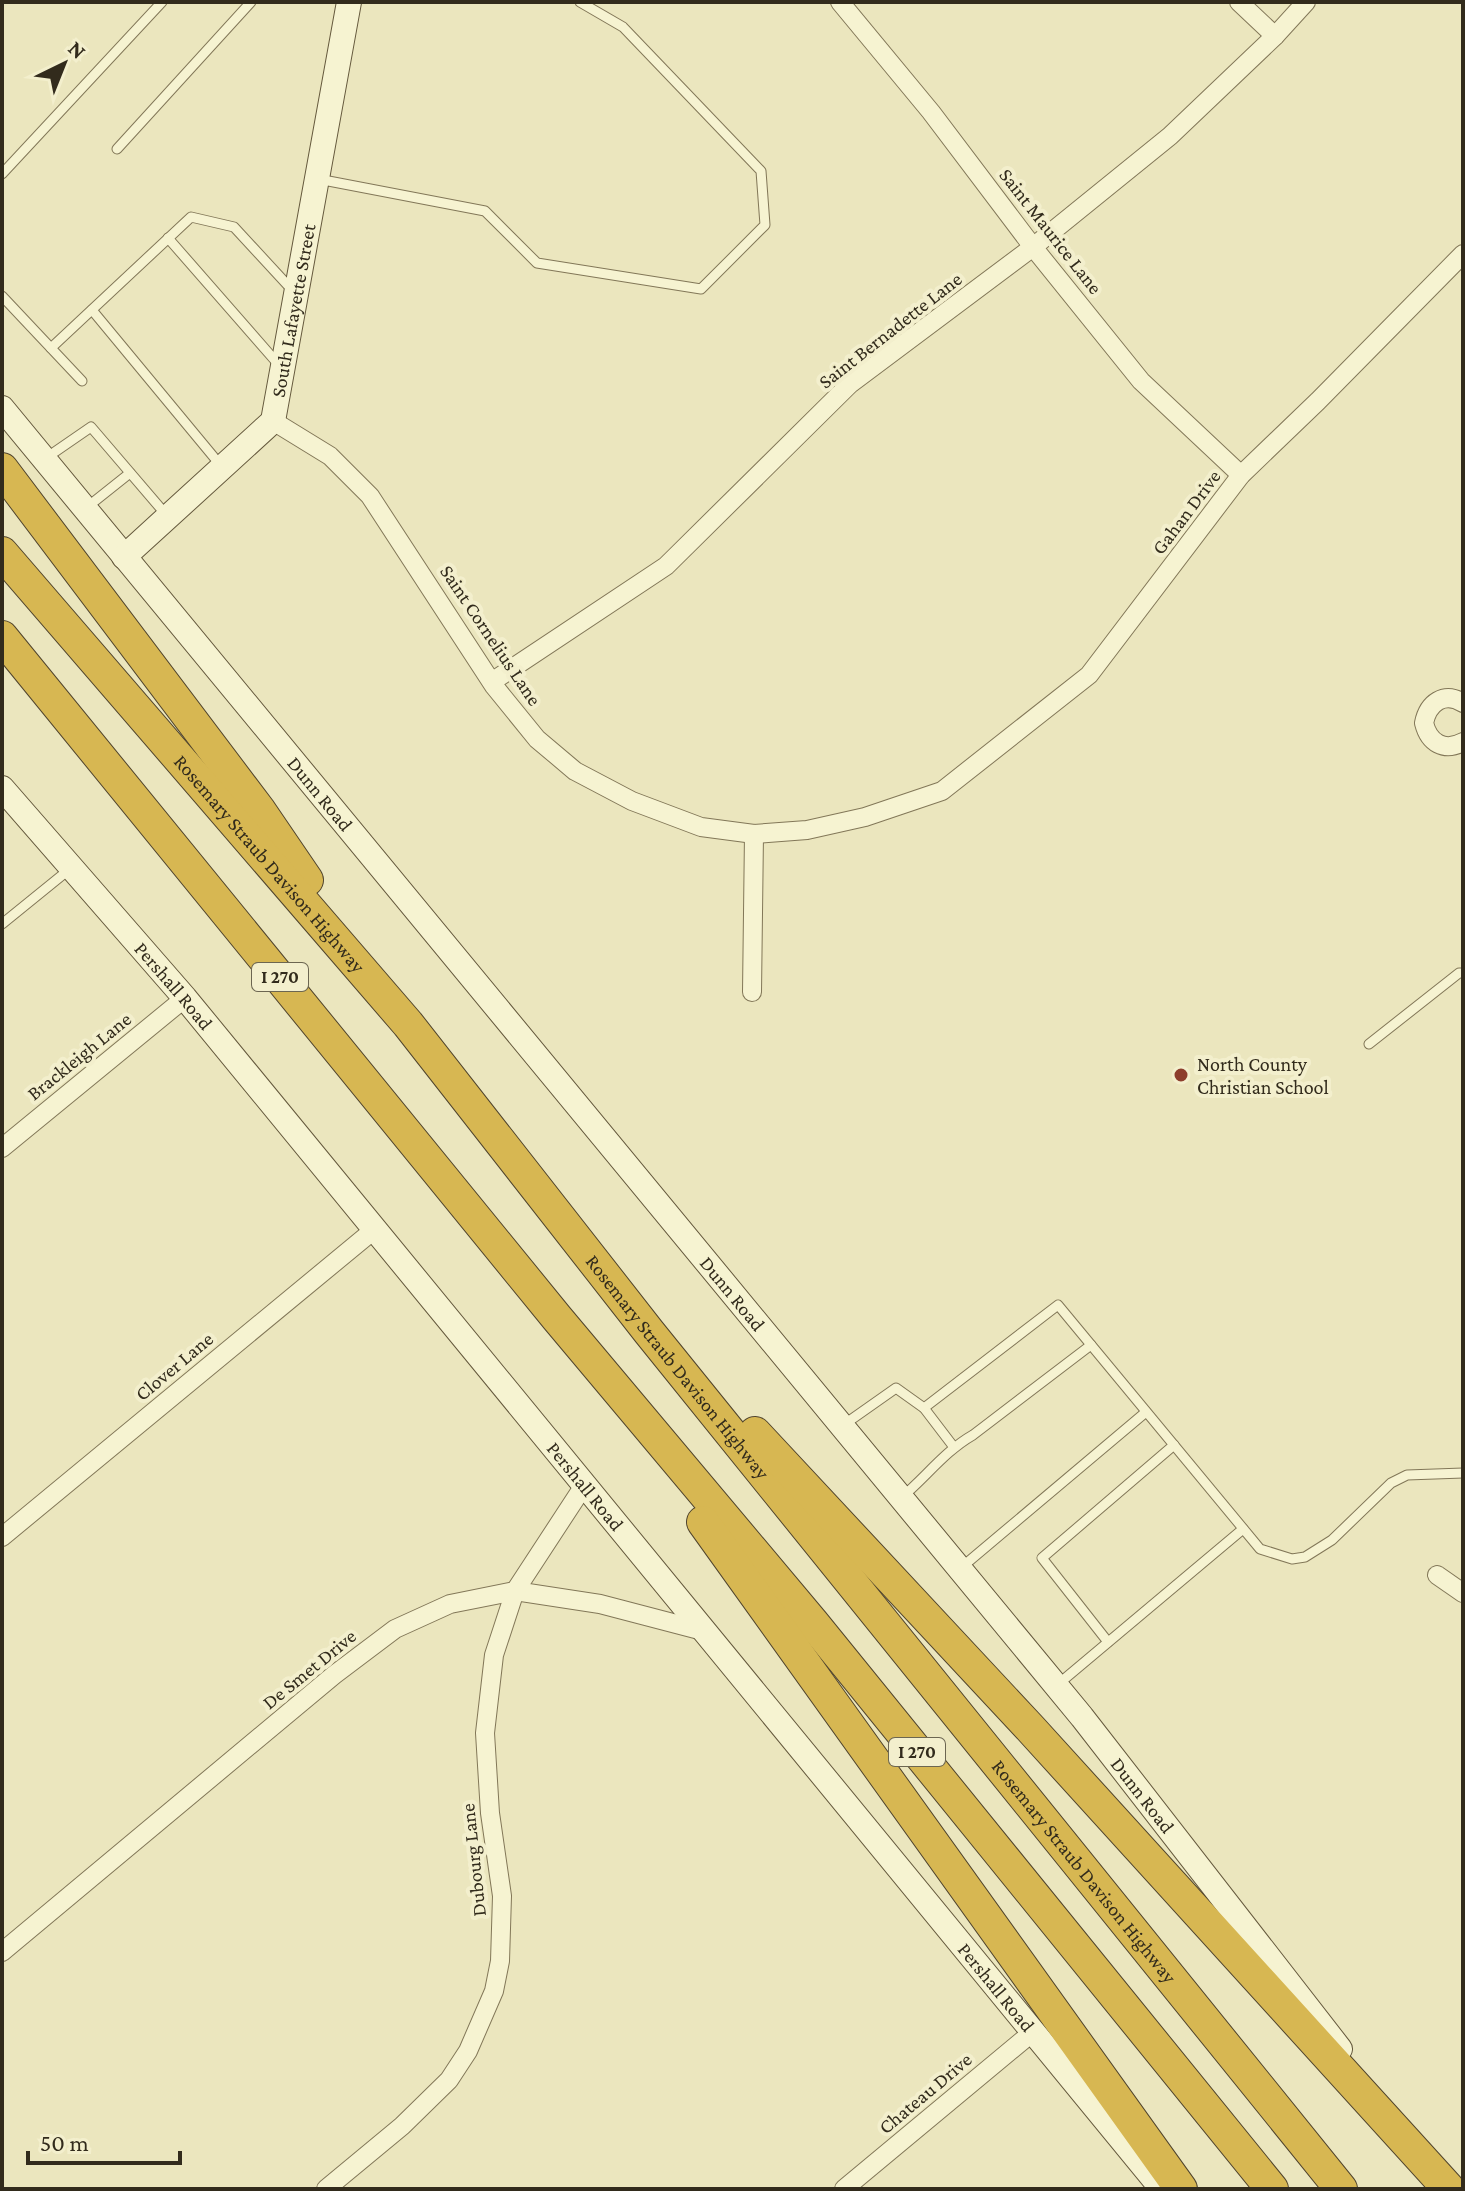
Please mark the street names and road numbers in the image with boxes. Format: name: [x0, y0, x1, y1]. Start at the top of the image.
street label: Saint Maurice Lane: [995, 164, 1107, 298]
street label: South Lafayette Street: [267, 222, 320, 399]
street label: Saint Bernadette Lane: [814, 267, 966, 393]
street label: Gahan Drive: [1147, 465, 1225, 559]
street label: Saint Cornelius Lane: [436, 561, 546, 710]
street label: Rosemary Straub Davison Highway: [170, 750, 370, 978]
street label: Dunn Road: [283, 752, 358, 836]
street label: Pershall Road: [130, 938, 218, 1034]
road number: I 270: [252, 963, 308, 991]
street label: Brackleigh Lane: [23, 1007, 136, 1105]
street label: Rosemary Straub Davison Highway: [582, 1250, 774, 1484]
street label: Dunn Road: [696, 1252, 770, 1335]
street label: Clover Lane: [131, 1327, 217, 1405]
street label: Pershall Road: [543, 1437, 629, 1535]
street label: De Smet Drive: [258, 1624, 360, 1713]
road number: I 270: [889, 1738, 945, 1766]
street label: Dunn Road: [1107, 1753, 1179, 1838]
street label: Rosemary Straub Davison Highway: [988, 1755, 1182, 1988]
street label: Dubourg Lane: [456, 1802, 491, 1918]
street label: Pershall Road: [954, 1938, 1040, 2036]
street label: Chateau Drive: [874, 2048, 976, 2138]

